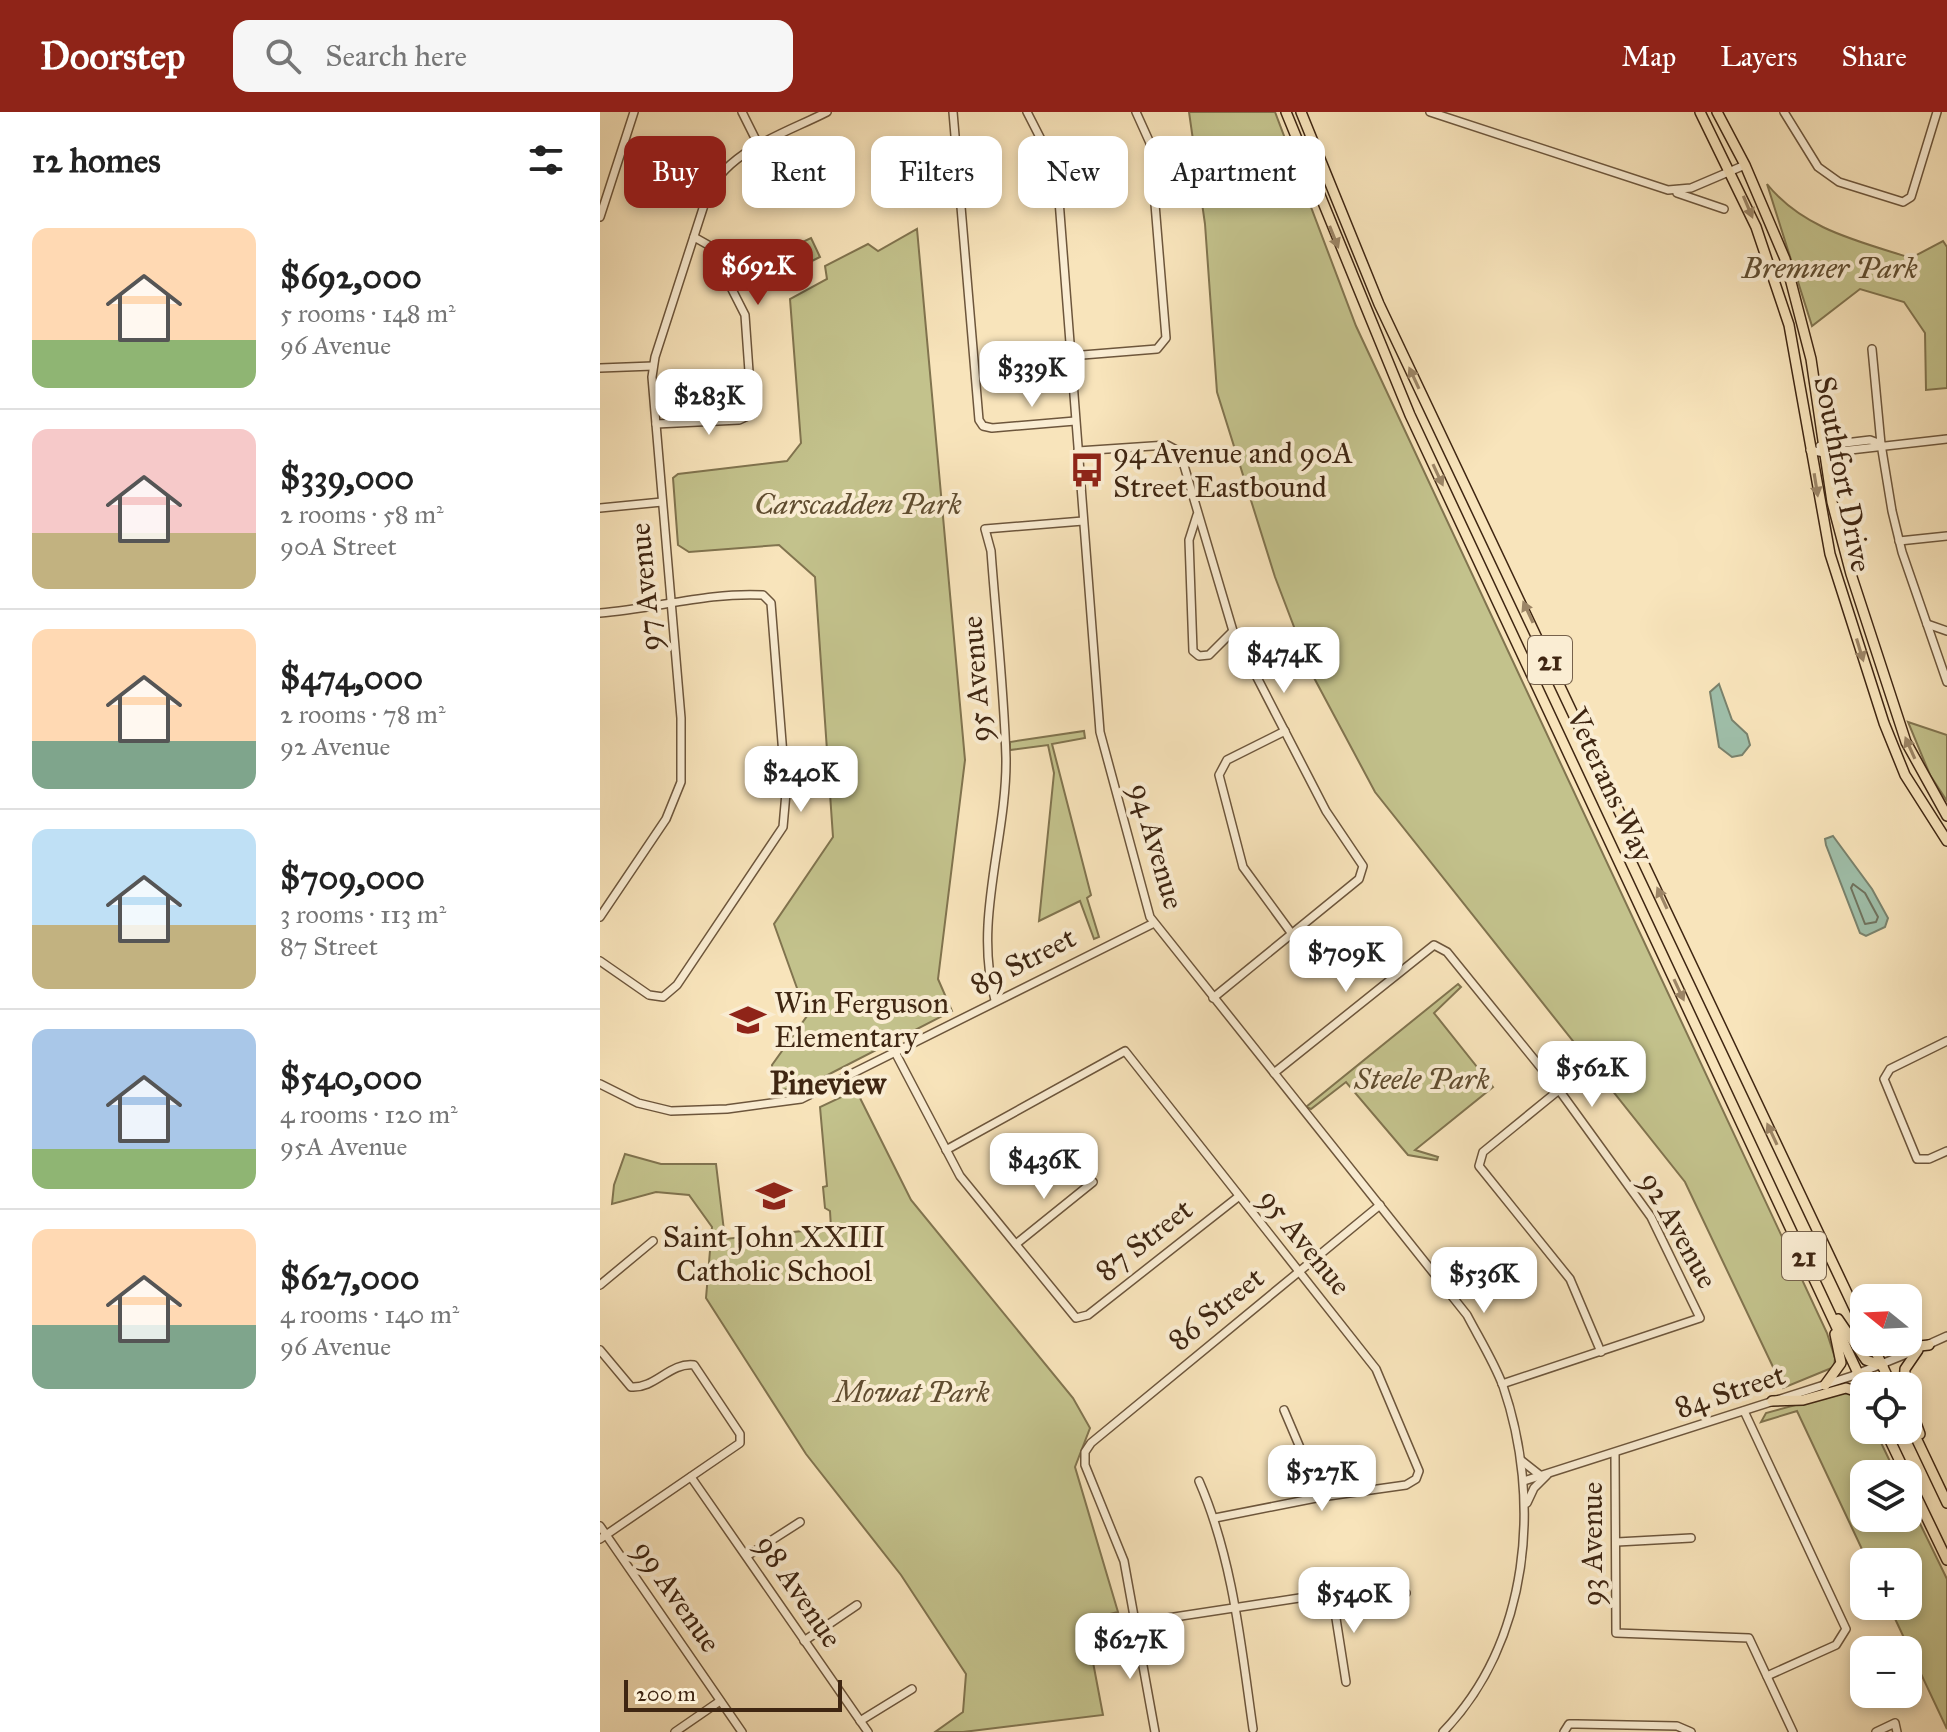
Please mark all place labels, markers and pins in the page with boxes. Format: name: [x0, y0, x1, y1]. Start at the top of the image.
pin: $692K: [702, 239, 814, 307]
pin: $339K: [976, 341, 1088, 409]
pin: $283K: [653, 369, 765, 437]
place label: 94 Avenue and 90A Street Eastbound: [1113, 435, 1353, 505]
bus stop icon: 94 Avenue and 90A Street Eastbound: [1068, 451, 1106, 489]
pin: $474K: [1228, 627, 1340, 695]
pin: $240K: [745, 746, 857, 814]
pin: $709K: [1290, 926, 1402, 994]
place label: Win Ferguson Elementary: [774, 985, 949, 1055]
school or university icon: Win Ferguson Elementary: [729, 1001, 767, 1039]
pin: $562K: [1536, 1041, 1648, 1109]
pin: $436K: [988, 1133, 1100, 1201]
school or university icon: Saint John XXIII Catholic School: [755, 1177, 793, 1215]
place label: Saint John XXIII Catholic School: [663, 1219, 885, 1289]
pin: $536K: [1428, 1247, 1540, 1315]
pin: $527K: [1266, 1445, 1378, 1513]
pin: $540K: [1298, 1567, 1410, 1635]
pin: $627K: [1074, 1613, 1186, 1681]

